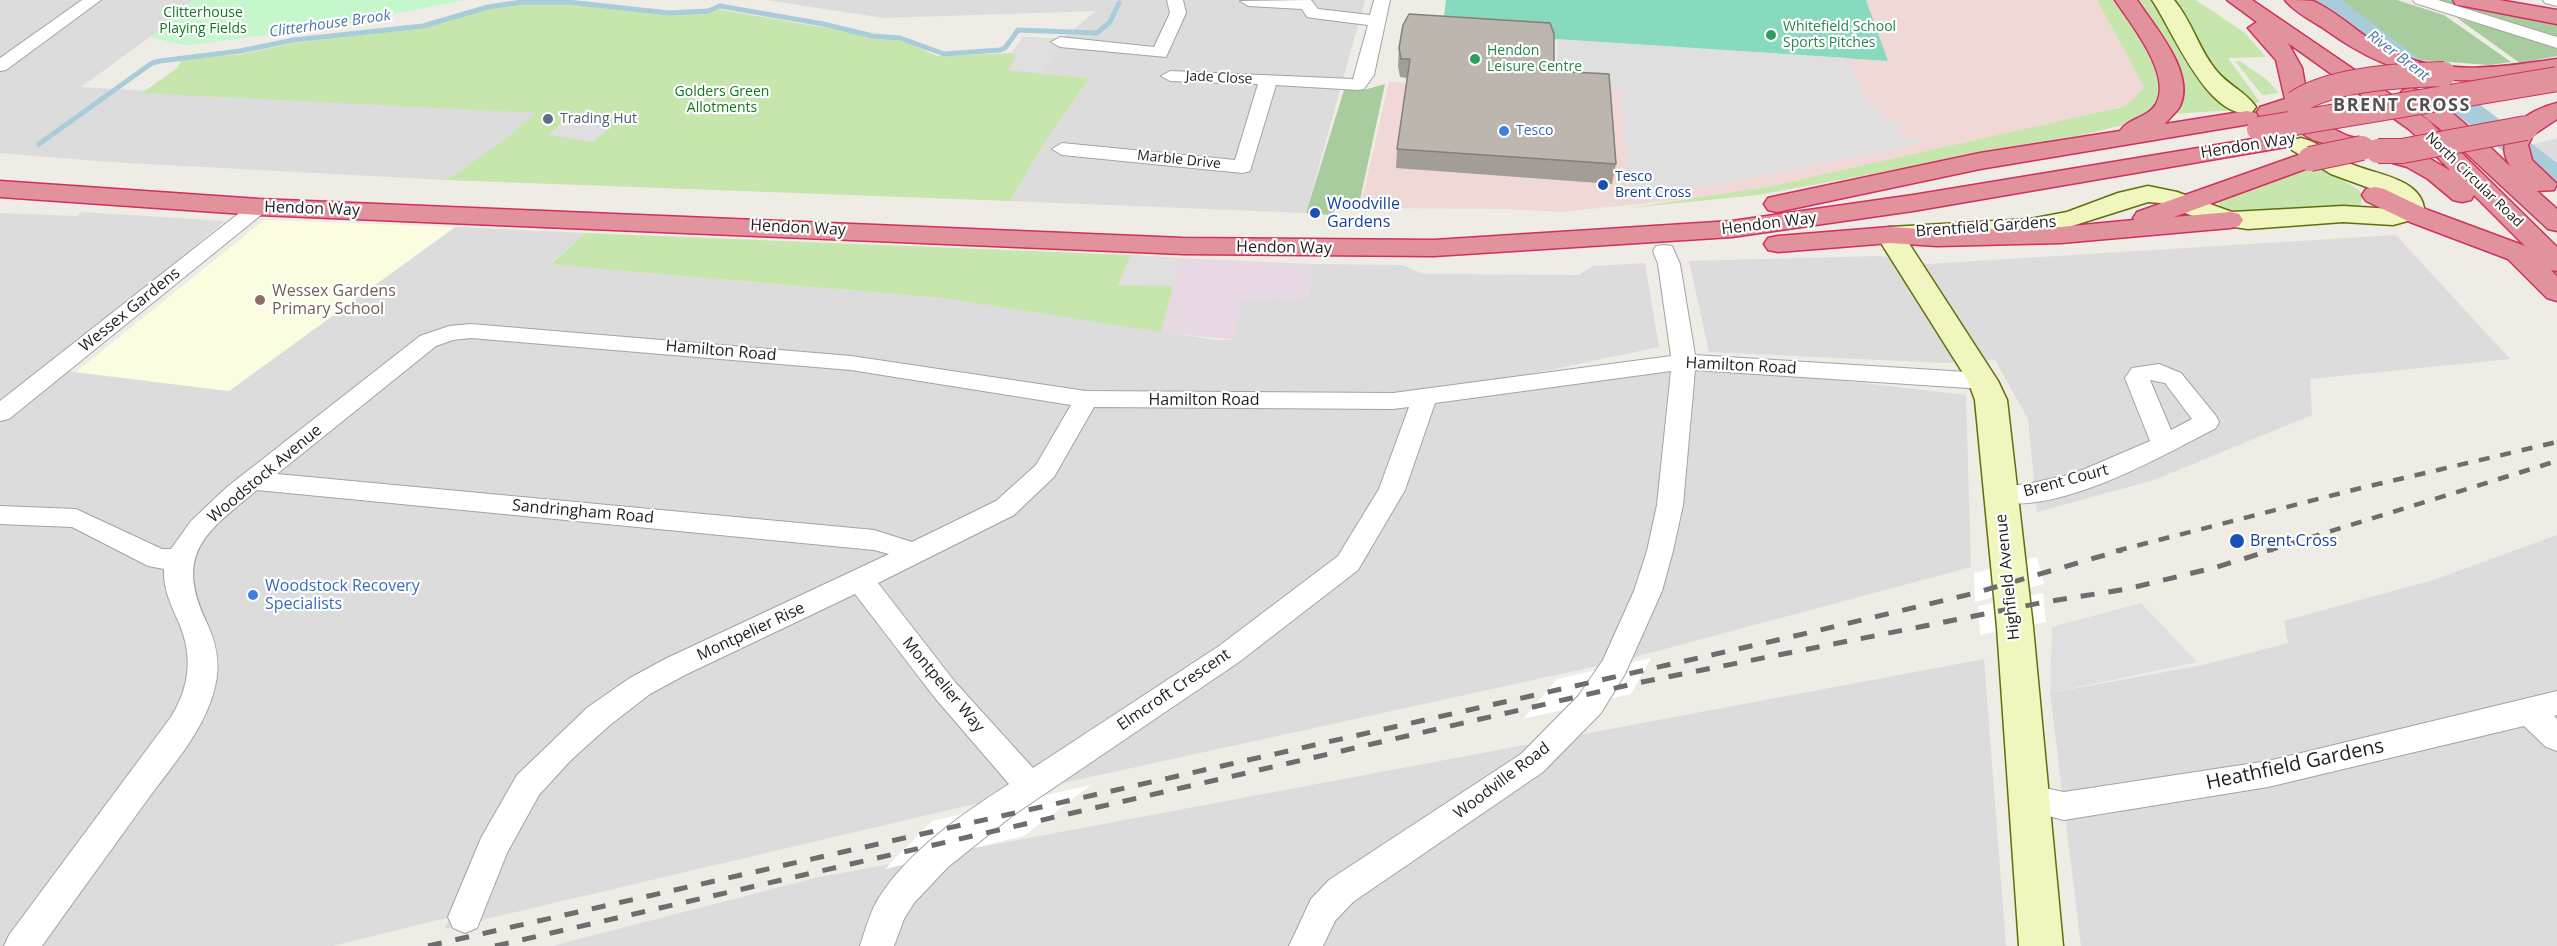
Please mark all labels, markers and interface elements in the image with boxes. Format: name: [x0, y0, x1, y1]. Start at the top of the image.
park label: Clitterhouse Playing Fields: [159, 5, 247, 38]
water label: Clitterhouse Brook: [268, 7, 392, 41]
place label: Whitefield School Sports Pitches: [1783, 19, 1896, 51]
water label: River Brent: [2364, 27, 2432, 85]
marker: Whitefield School Sports Pitches: [1764, 28, 1778, 42]
place label: Hendon Leisure Centre: [1487, 43, 1582, 76]
marker: Hendon Leisure Centre: [1468, 52, 1482, 66]
street label: Jade Close: [1185, 68, 1253, 88]
park label: Golders Green Allotments: [675, 84, 769, 116]
district label: BRENT CROSS: [2333, 95, 2471, 117]
place label: Trading Hut: [560, 111, 637, 127]
marker: Trading Hut: [541, 112, 555, 126]
place label: Tesco: [1516, 123, 1553, 139]
marker: Tesco: [1497, 124, 1511, 138]
street label: Hendon Way: [2199, 129, 2297, 163]
street label: North Circular Road: [2422, 129, 2526, 231]
street label: Marble Drive: [1136, 147, 1222, 173]
place label: Tesco Brent Cross: [1615, 169, 1691, 202]
marker: Tesco Brent Cross: [1596, 178, 1610, 192]
place label: Woodville Gardens: [1327, 194, 1400, 232]
street label: Hendon Way: [264, 198, 360, 220]
marker: Woodville Gardens: [1308, 206, 1322, 220]
street label: Hendon Way: [1720, 209, 1818, 239]
street label: Brentfield Gardens: [1915, 213, 2057, 241]
street label: Hendon Way: [750, 216, 846, 240]
street label: Hendon Way: [1236, 238, 1332, 258]
street label: Wessex Gardens: [76, 264, 184, 356]
place label: Wessex Gardens Primary School: [272, 281, 396, 319]
marker: Wessex Gardens Primary School: [253, 293, 267, 307]
street label: Hamilton Road: [665, 337, 777, 365]
street label: Hamilton Road: [1685, 354, 1797, 378]
street label: Hamilton Road: [1148, 390, 1260, 410]
street label: Woodstock Avenue: [204, 421, 326, 527]
street label: Brent Court: [2021, 460, 2111, 502]
street label: Sandringham Road: [511, 496, 655, 528]
street label: Highfield Avenue: [1992, 513, 2024, 641]
place label: Brent Cross: [2250, 531, 2337, 551]
marker: Brent Cross: [2228, 532, 2246, 550]
place label: Woodstock Recovery Specialists: [265, 576, 420, 614]
marker: Woodstock Recovery Specialists: [246, 588, 260, 602]
street label: Montpelier Rise: [694, 599, 808, 665]
street label: Montpelier Way: [898, 634, 988, 736]
street label: Elmcroft Crescent: [1114, 645, 1234, 735]
street label: Heathfield Gardens: [2204, 734, 2386, 796]
street label: Woodville Road: [1450, 739, 1554, 823]

